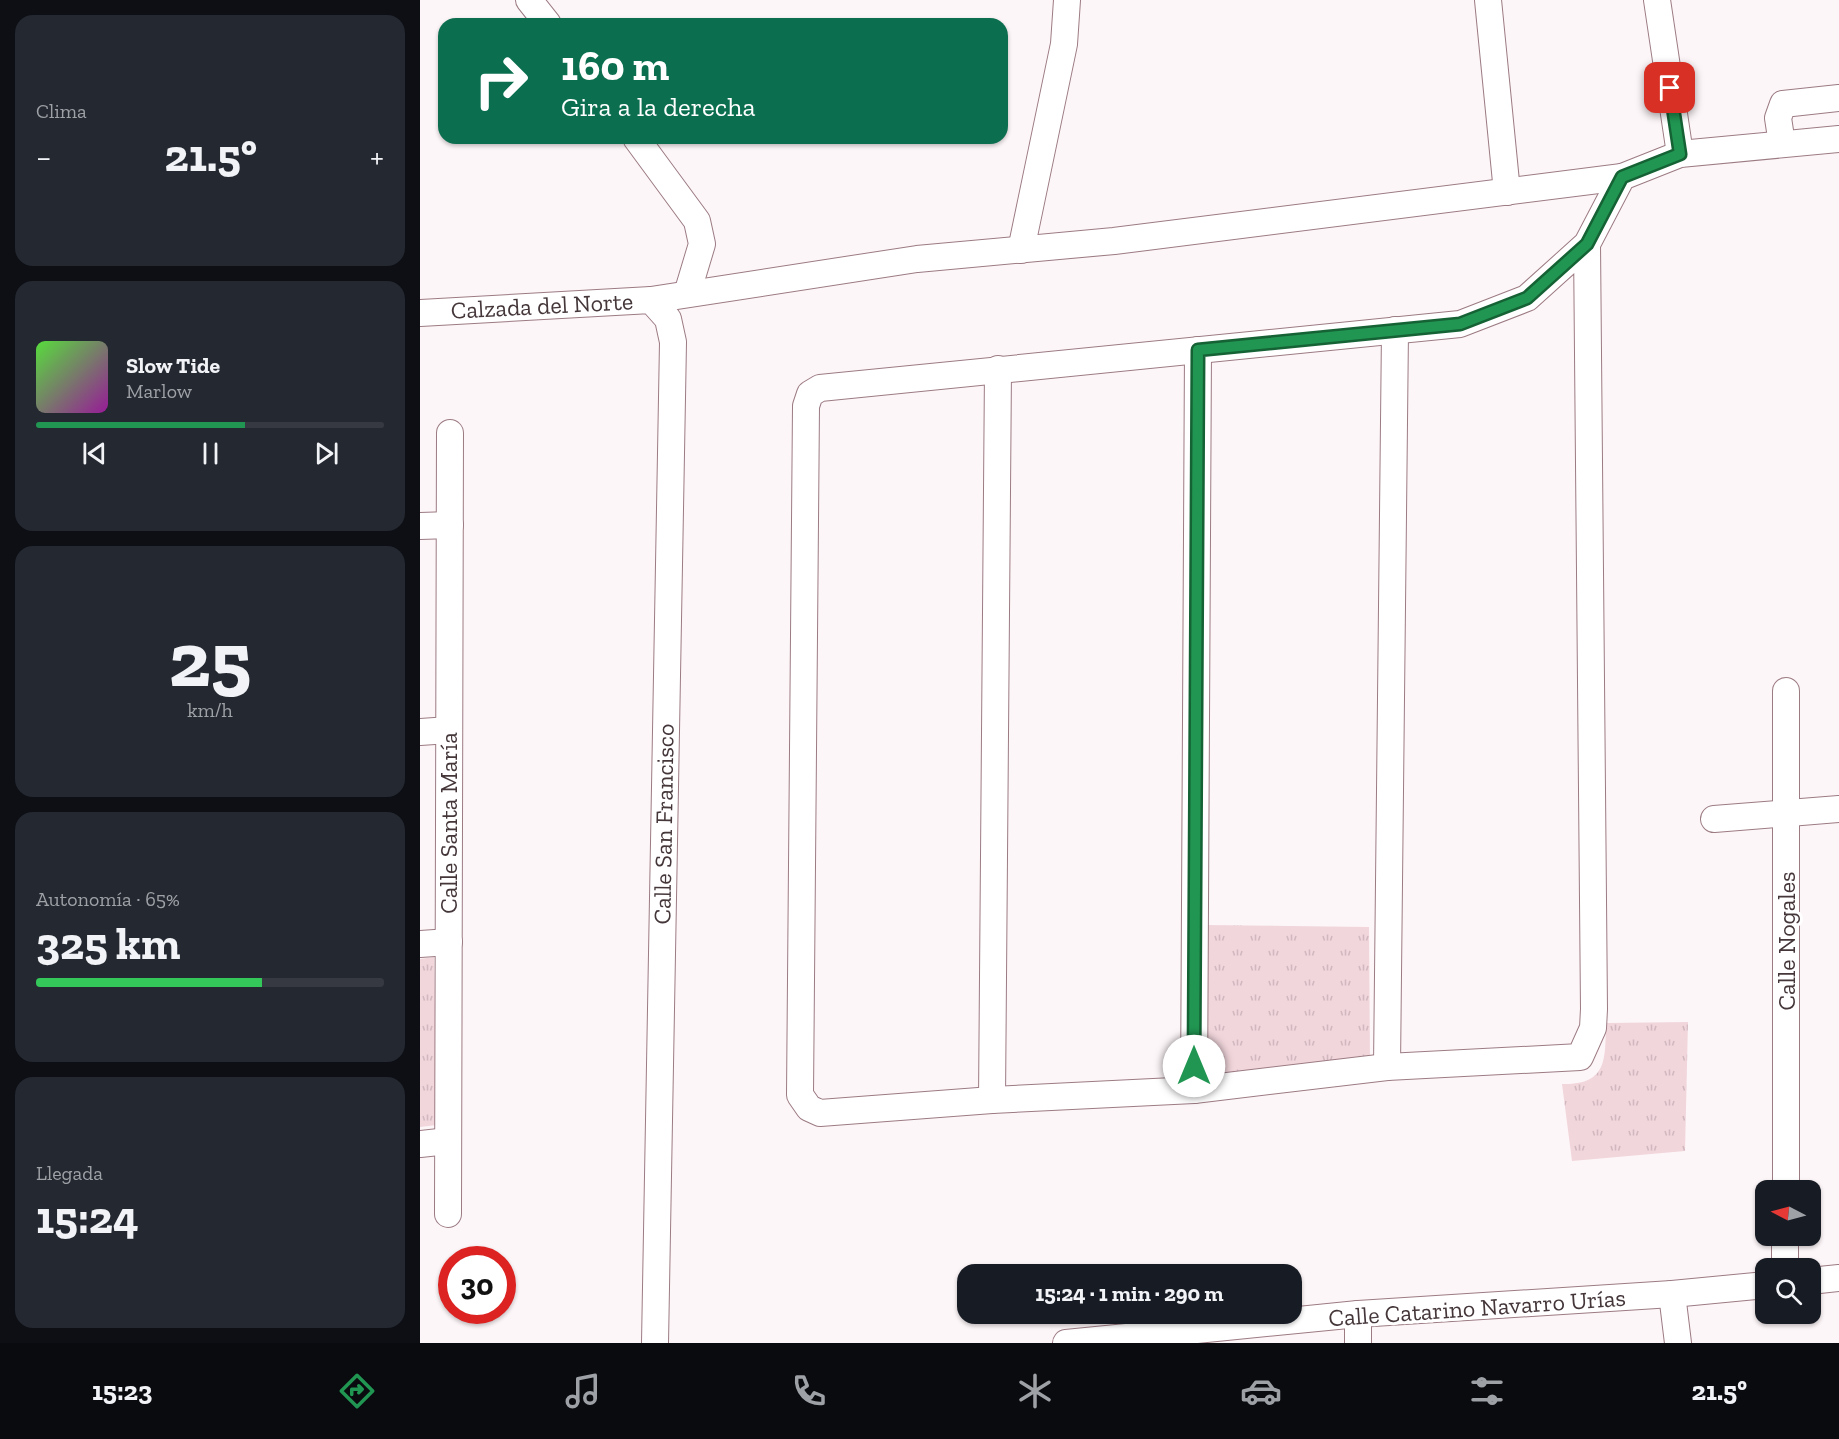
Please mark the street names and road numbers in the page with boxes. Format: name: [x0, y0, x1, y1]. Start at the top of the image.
street label: Calzada del Norte: [450, 286, 634, 325]
street label: Calle San Francisco: [647, 723, 680, 925]
street label: Calle Santa María: [434, 732, 463, 914]
street label: Calle Nogales: [1772, 871, 1801, 1011]
street label: Calle Catarino Navarro Urías: [1327, 1283, 1627, 1332]

